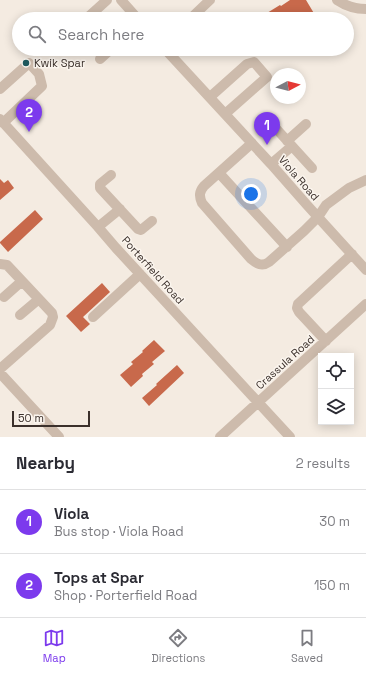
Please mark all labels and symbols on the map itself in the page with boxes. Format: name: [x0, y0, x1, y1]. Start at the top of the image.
place label: Kwik Spar: [34, 56, 85, 70]
marker: Kwik Spar: [21, 58, 31, 68]
north arrow: [270, 68, 306, 104]
pin: 2: [16, 99, 42, 132]
pin: 1: [254, 112, 280, 145]
street label: Viola Road: [276, 153, 322, 203]
your location: [241, 184, 261, 204]
street label: Porterfield Road: [119, 233, 187, 307]
street label: Crassula Road: [253, 332, 317, 392]
scale bar: [12, 409, 90, 428]

